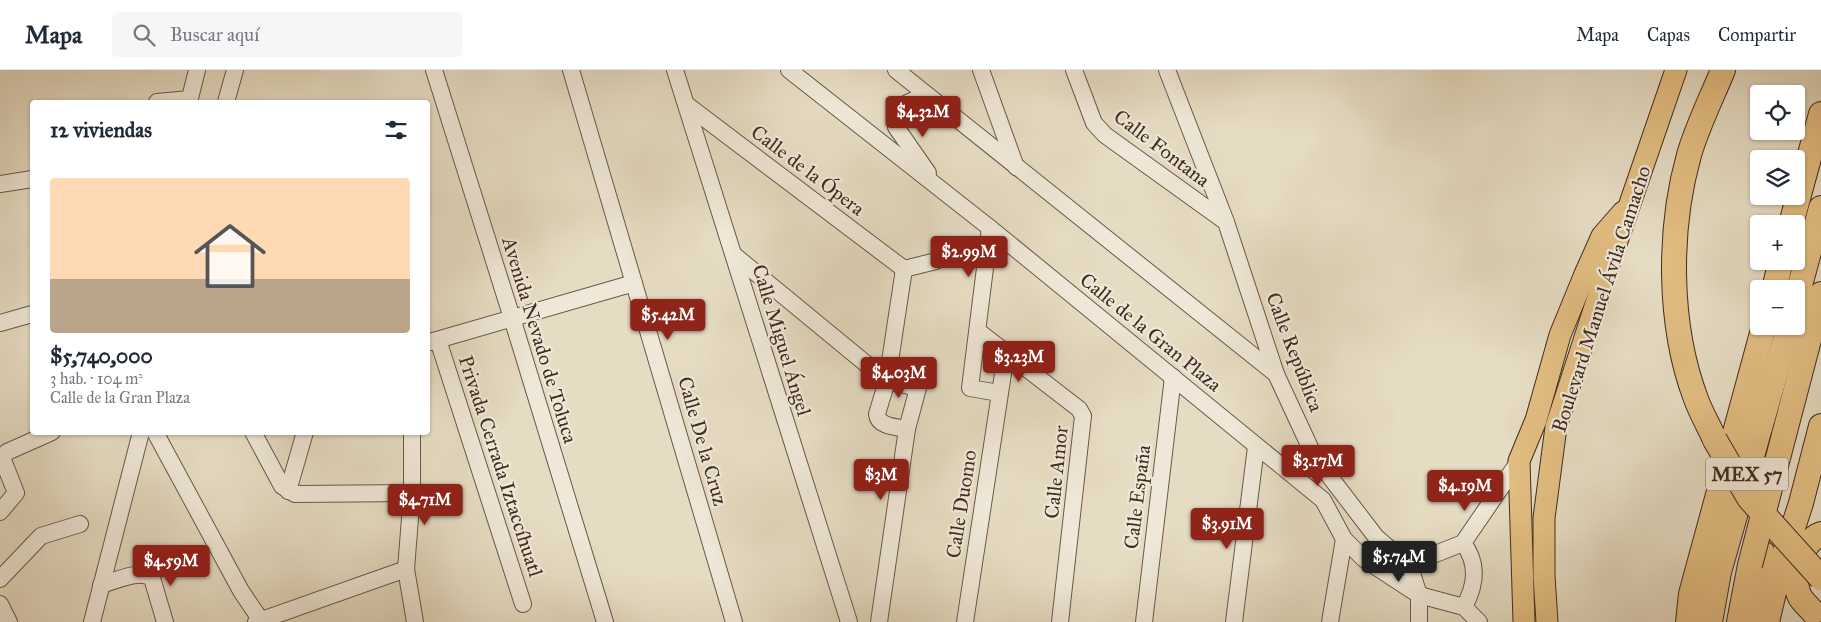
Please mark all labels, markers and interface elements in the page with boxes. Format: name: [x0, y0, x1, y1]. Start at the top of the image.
search box: [112, 12, 462, 57]
text: Mapa: [25, 20, 82, 50]
icon: search: [130, 21, 158, 49]
text: Buscar aquí: [170, 23, 259, 46]
text: Mapa: [1576, 24, 1619, 46]
text: Capas: [1647, 24, 1690, 46]
text: Compartir: [1718, 24, 1796, 46]
map controls: [1750, 85, 1805, 335]
button: locate: [1750, 85, 1805, 140]
pin: $4.32M: [882, 96, 964, 138]
text: $4.32M: [897, 102, 950, 121]
street label: Calle Fontana: [1109, 104, 1215, 192]
icon: filters: [382, 116, 410, 144]
text: 12 viviendas: [50, 117, 152, 143]
street label: Calle de la Ópera: [747, 118, 871, 221]
button: layers: [1750, 150, 1805, 205]
street label: Boulevard Manuel Ávila Camacho: [1546, 162, 1656, 435]
icon: home: [185, 211, 275, 301]
button: +: [1750, 215, 1805, 270]
street label: Avenida Nevado de Toluca: [497, 233, 583, 447]
pin: $2.99M: [928, 236, 1010, 278]
text: $2.99M: [942, 242, 996, 261]
street label: Calle Miguel Ángel: [747, 261, 818, 420]
street label: Calle de la Gran Plaza: [1075, 268, 1227, 397]
button: −: [1750, 280, 1805, 335]
street label: Calle República: [1261, 289, 1329, 416]
pin: $5.42M: [627, 298, 709, 341]
text: $5.42M: [641, 305, 695, 324]
pin: $3.23M: [978, 340, 1060, 383]
text: $5,740,000: [50, 343, 153, 369]
text: $3.23M: [994, 347, 1044, 366]
street label: Privada Cerrada Iztaccíhuatl: [454, 352, 548, 580]
pin: $4.03M: [858, 356, 940, 399]
text: $4.03M: [872, 363, 926, 382]
text: 3 hab. · 104 m²: [50, 369, 143, 388]
street label: Calle De la Cruz: [673, 374, 733, 508]
text: Calle de la Gran Plaza: [50, 388, 190, 407]
street label: Calle Amor: [1039, 424, 1073, 520]
street label: Calle España: [1119, 443, 1155, 550]
pin: $3.17M: [1277, 444, 1359, 487]
street label: Calle Duomo: [941, 448, 981, 560]
text: $3.17M: [1293, 451, 1343, 470]
pin: $3M: [857, 458, 905, 501]
road number: MEX 57: [1706, 458, 1788, 490]
text: $3M: [865, 465, 897, 484]
pin: $4.19M: [1424, 470, 1506, 512]
text: $4.19M: [1438, 476, 1492, 495]
pin: $4.71M: [384, 484, 466, 526]
text: $4.71M: [399, 490, 451, 509]
pin: $3.91M: [1186, 508, 1268, 550]
text: $3.91M: [1202, 514, 1252, 533]
pin: $5.74M: [1358, 540, 1440, 583]
pin: $4.59M: [130, 544, 212, 587]
text: $5.74M: [1373, 547, 1425, 566]
text: $4.59M: [144, 551, 198, 570]

